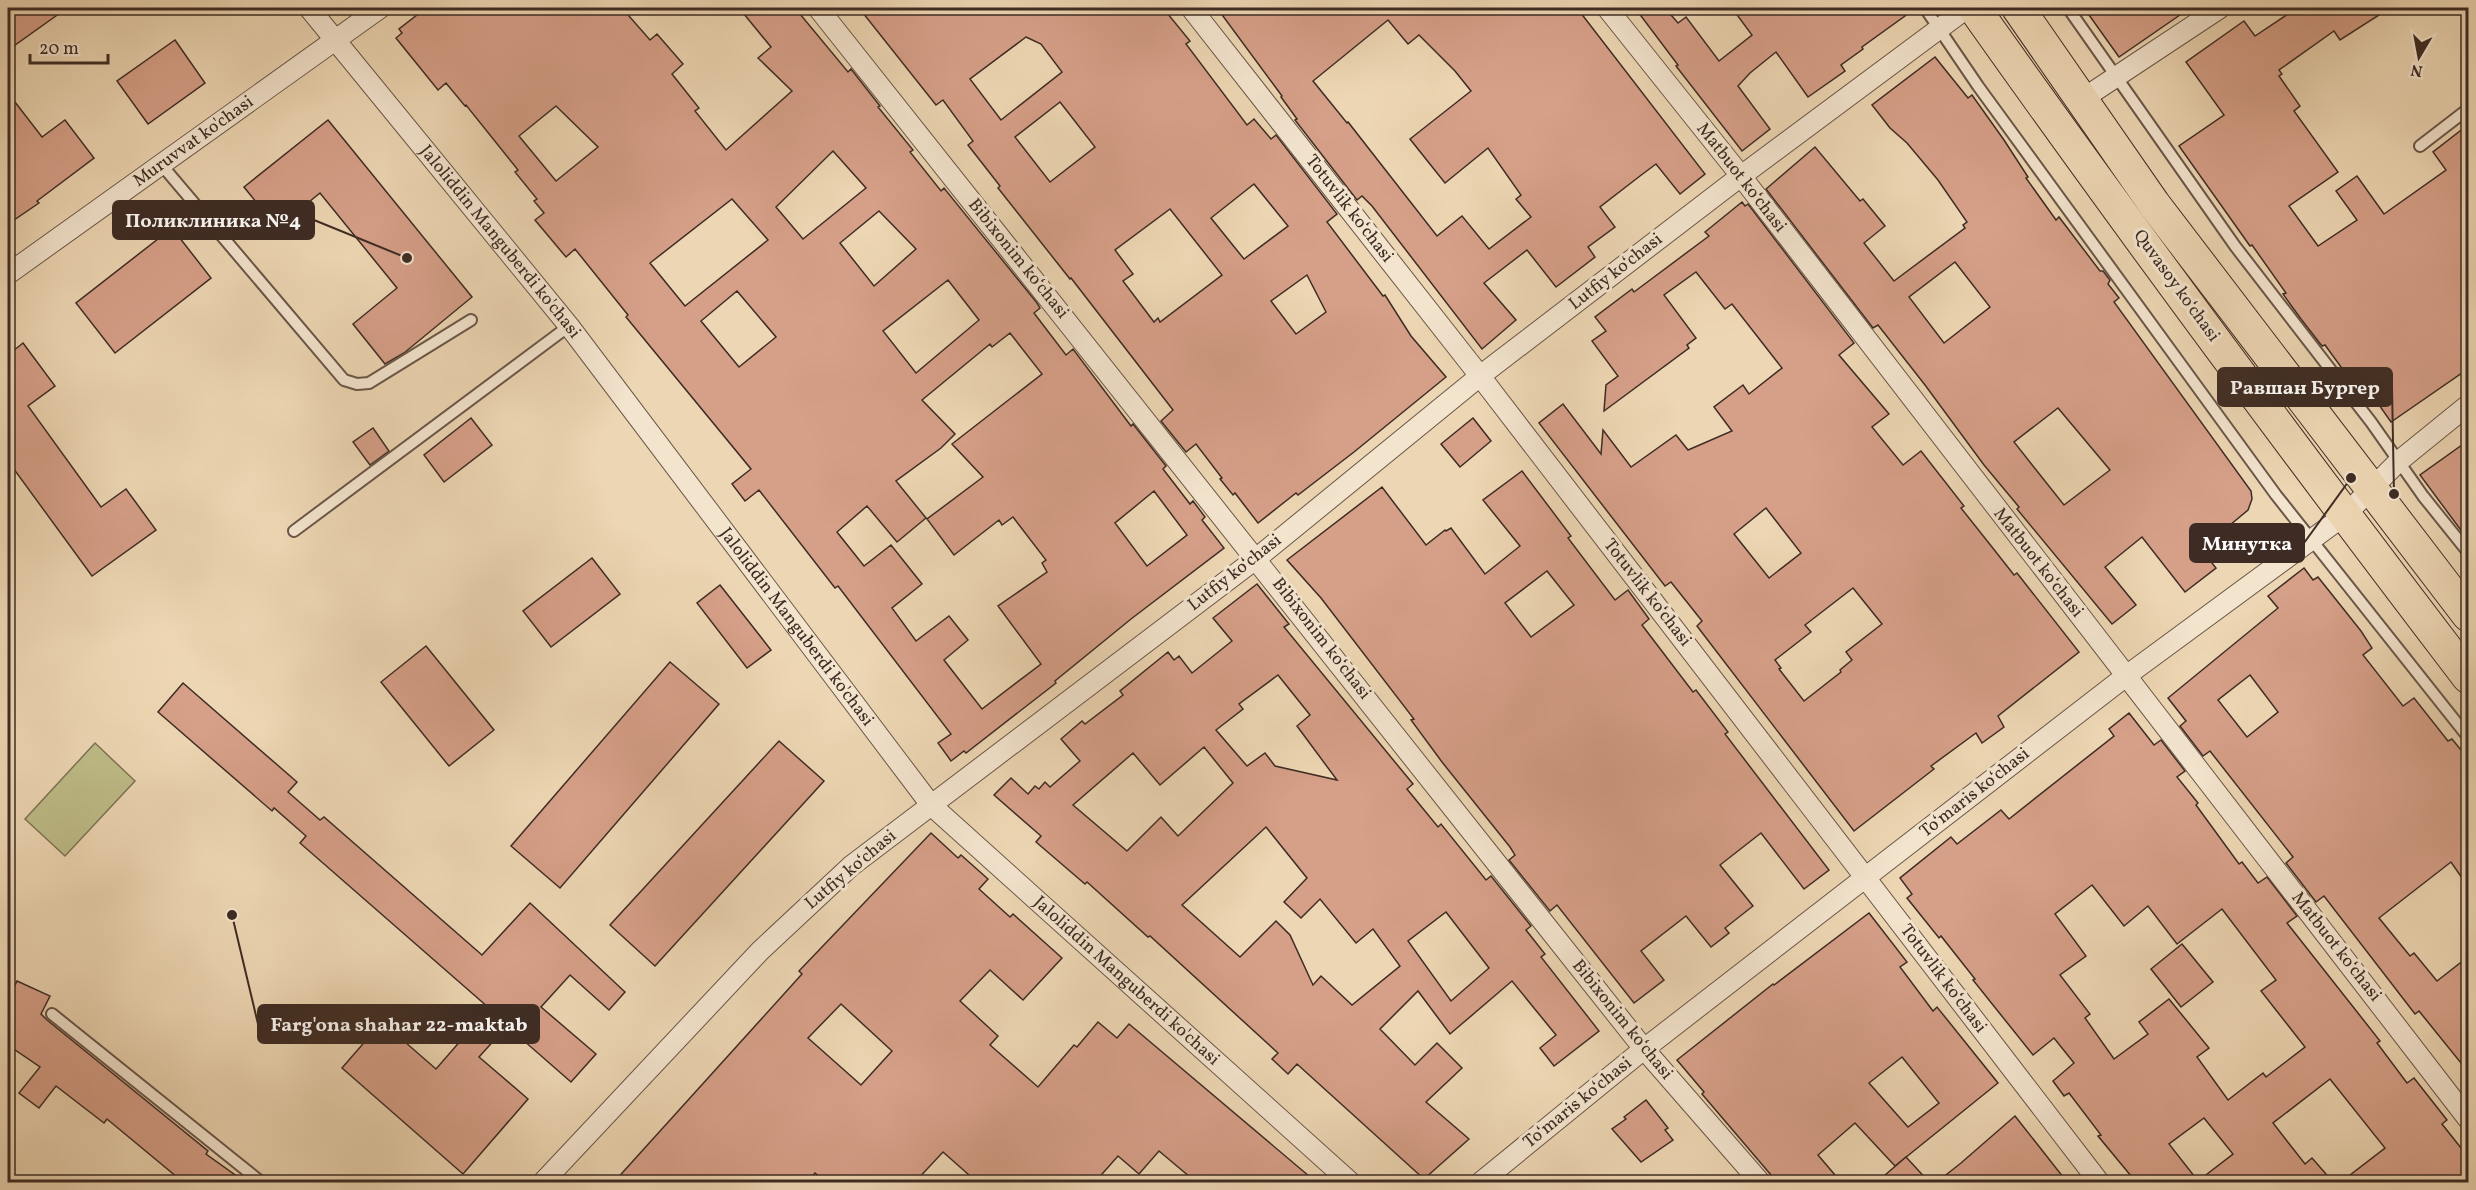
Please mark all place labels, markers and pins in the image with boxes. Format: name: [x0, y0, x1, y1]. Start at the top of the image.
callout: Поликлиника №4: [113, 201, 314, 239]
callout: Равшан Бургер: [2218, 368, 2392, 406]
callout: Минутка: [2190, 524, 2304, 562]
callout: Farg'ona shahar 22-maktab: [258, 1005, 539, 1043]

